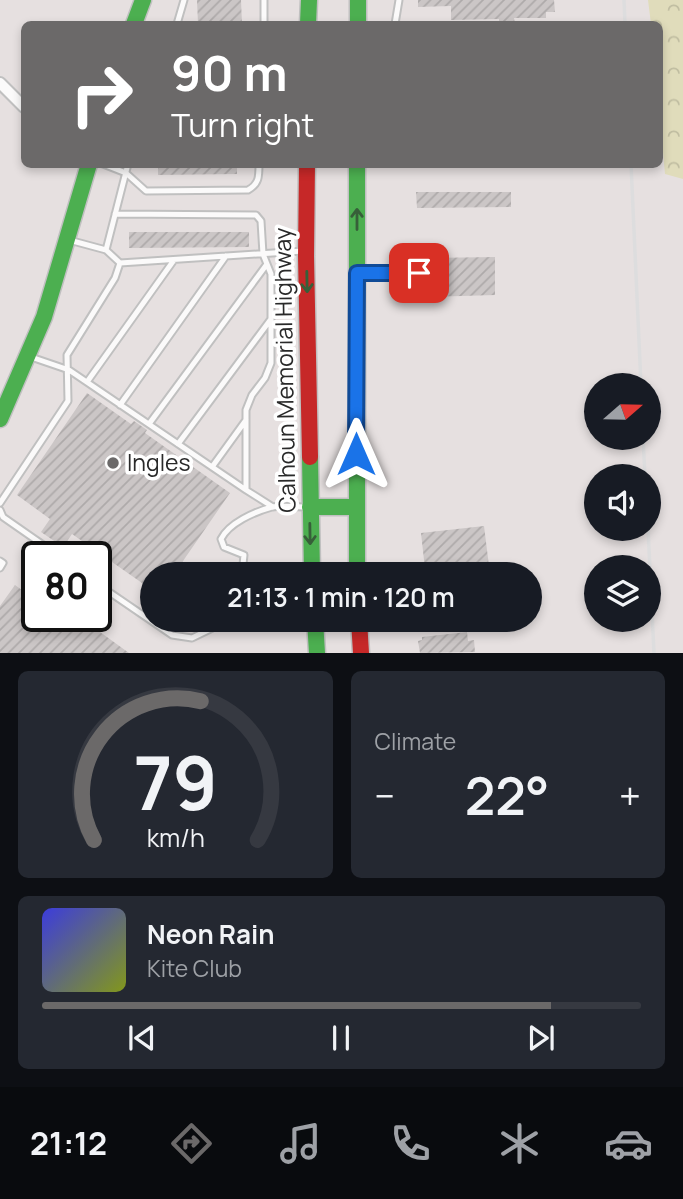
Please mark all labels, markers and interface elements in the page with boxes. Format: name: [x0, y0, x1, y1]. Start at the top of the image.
text: 90 m: [171, 39, 288, 106]
icon: right: [56, 49, 147, 140]
text: Turn right: [171, 103, 314, 147]
one-way arrow: [350, 208, 364, 231]
street label: Calhoun Memorial Highway: [266, 227, 302, 513]
pin: [389, 243, 449, 303]
icon: arrive: [400, 254, 438, 292]
one-way arrow: [300, 270, 313, 293]
north arrow: [584, 373, 662, 450]
map controls: [584, 373, 661, 632]
position arrow: [319, 417, 393, 491]
place label: Ingles: [127, 446, 191, 478]
marker: Ingles: [105, 455, 121, 471]
button: sound: [584, 464, 661, 541]
one-way arrow: [303, 522, 317, 545]
speed limit sign: 80: [21, 541, 112, 632]
button: layers: [584, 555, 661, 632]
text: 21:13 · 1 min · 120 m: [227, 579, 455, 615]
text: Climate: [375, 725, 456, 757]
text: 79: [133, 733, 217, 833]
text: 22°: [465, 760, 549, 831]
text: −: [375, 769, 395, 821]
text: +: [619, 769, 641, 821]
text: km/h: [146, 820, 204, 855]
text: Neon Rain: [147, 916, 275, 952]
text: Kite Club: [147, 952, 242, 984]
icon: previous: [123, 1019, 161, 1057]
icon: pause: [322, 1019, 360, 1057]
icon: next: [522, 1019, 560, 1057]
icon: directions: [167, 1119, 216, 1168]
icon: music: [276, 1119, 325, 1168]
icon: phone: [386, 1119, 435, 1168]
icon: climate: [495, 1119, 544, 1168]
icon: car: [604, 1119, 653, 1168]
text: 21:12: [30, 1121, 107, 1165]

